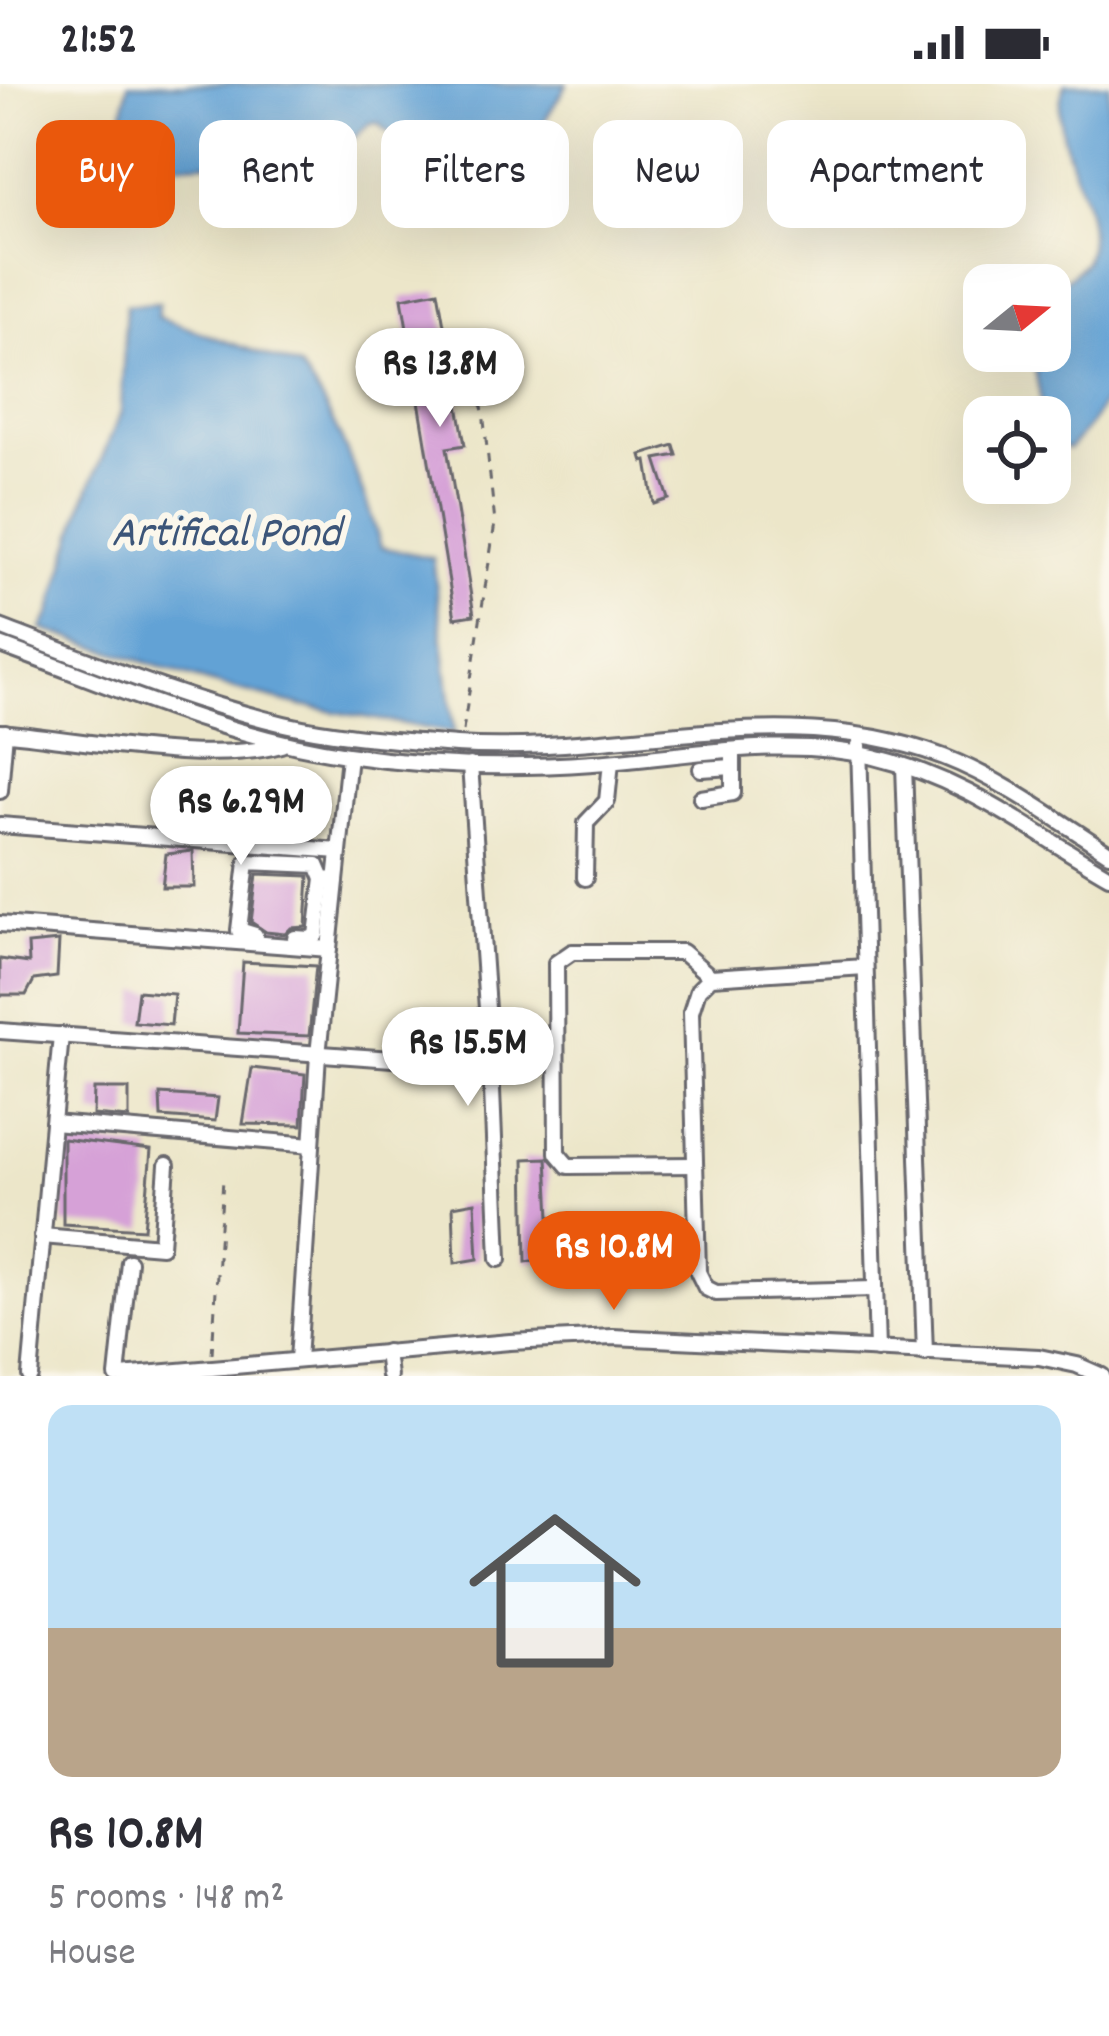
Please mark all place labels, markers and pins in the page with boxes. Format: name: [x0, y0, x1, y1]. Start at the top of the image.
pin: Rs 13.8M: [316, 328, 564, 430]
pin: Rs 6.29M: [117, 766, 365, 868]
pin: Rs 15.5M: [344, 1007, 592, 1109]
pin: Rs 10.8M: [490, 1211, 738, 1313]

